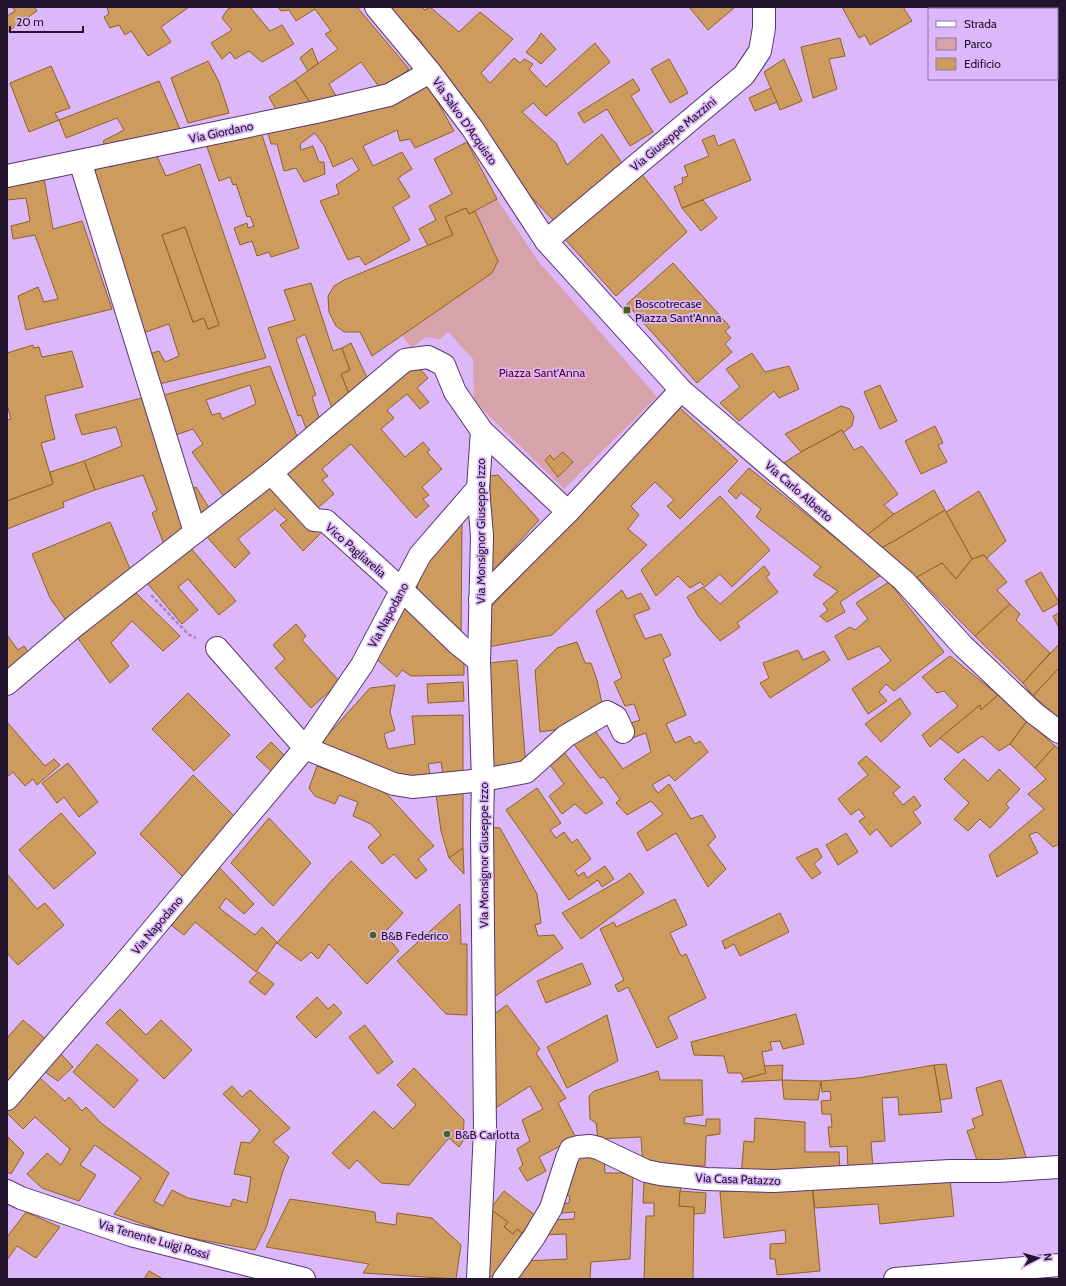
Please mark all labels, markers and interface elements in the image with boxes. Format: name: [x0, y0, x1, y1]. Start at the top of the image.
scale bar: [10, 8, 83, 34]
legend: [928, 8, 1058, 80]
text: 20 m: [16, 14, 44, 29]
text: Strada: [964, 16, 997, 31]
text: Parco: [964, 36, 992, 51]
text: Edificio: [964, 56, 1001, 71]
street label: Via Salvo D'Acquisto: [429, 74, 501, 168]
street label: Via Giuseppe Mazzini: [627, 94, 719, 174]
street label: Via Giordano: [187, 118, 255, 146]
place label: Boscotrecase Piazza Sant'Anna: [635, 296, 722, 325]
marker: Boscotrecase Piazza Sant'Anna: [622, 305, 632, 315]
park label: Piazza Sant'Anna: [499, 365, 585, 380]
street label: Via Carlo Alberto: [762, 457, 836, 525]
street label: Via Monsignor Giuseppe Izzo: [473, 458, 488, 604]
street label: Vico Pagliarelia: [323, 520, 390, 581]
street label: Via Napodano: [364, 579, 412, 650]
street label: Via Monsignor Giuseppe Izzo: [476, 782, 491, 928]
street label: Via Napodano: [128, 892, 186, 957]
place label: B&B Federico: [381, 928, 449, 943]
marker: B&B Federico: [368, 930, 378, 940]
place label: B&B Carlotta: [455, 1127, 520, 1142]
marker: B&B Carlotta: [442, 1129, 452, 1139]
street label: Via Casa Patazzo: [695, 1170, 781, 1188]
street label: Via Tenente Luigi Rossi: [97, 1216, 211, 1262]
north arrow: [1018, 1238, 1058, 1278]
text: N: [1041, 1252, 1055, 1262]

